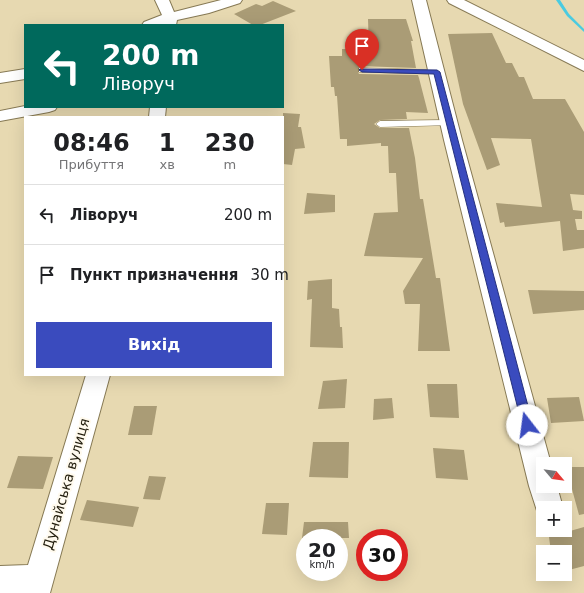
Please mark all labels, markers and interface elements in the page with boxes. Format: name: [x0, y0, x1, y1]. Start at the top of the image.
pin: [345, 29, 379, 70]
icon: arrive: [351, 35, 373, 57]
text: 200 m: [102, 39, 199, 72]
icon: left: [36, 40, 88, 92]
text: Ліворуч: [102, 73, 175, 94]
text: 08:46: [53, 129, 130, 157]
text: 1: [159, 129, 175, 157]
text: 230: [205, 129, 255, 157]
text: Прибуття: [59, 157, 124, 172]
text: хв: [159, 157, 175, 172]
text: m: [223, 157, 236, 172]
icon: left: [36, 204, 58, 226]
text: Ліворуч: [70, 206, 138, 224]
text: 200 m: [224, 206, 272, 224]
icon: arrive: [36, 264, 58, 286]
text: Пункт призначення: [70, 266, 238, 284]
text: 30 m: [250, 266, 289, 284]
button: Вихід: [36, 322, 272, 368]
position arrow: [506, 404, 548, 446]
street label: Дунайська вулиця: [40, 416, 92, 552]
north arrow: [536, 457, 572, 493]
map controls: [536, 457, 572, 581]
button: +: [536, 501, 572, 537]
speed limit sign: 30: [356, 529, 408, 581]
text: 20: [308, 538, 336, 562]
button: −: [536, 545, 572, 581]
text: km/h: [309, 559, 335, 570]

